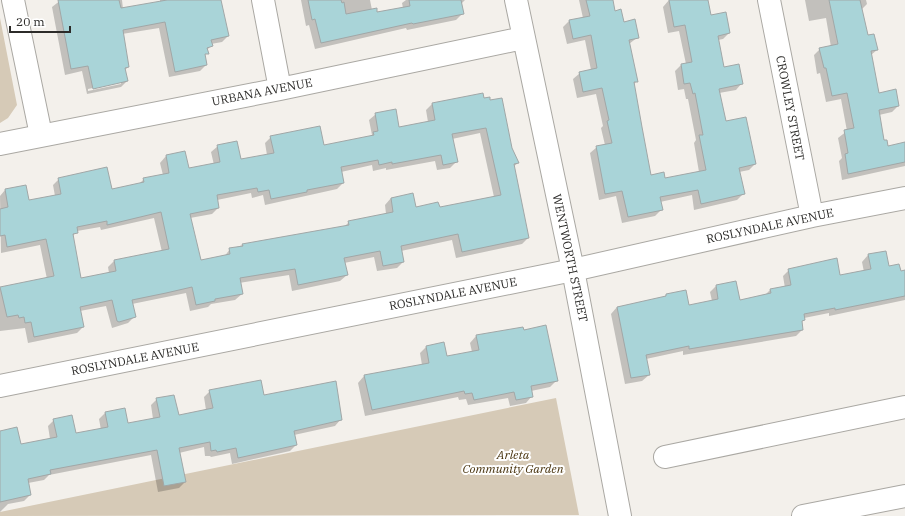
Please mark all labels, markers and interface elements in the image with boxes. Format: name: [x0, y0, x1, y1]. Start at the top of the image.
scale bar: [10, 8, 70, 34]
text: 20 m: [16, 14, 45, 29]
street label: CROWLEY STREET: [773, 54, 808, 162]
street label: URBANA AVENUE: [210, 74, 314, 109]
street label: WENTWORTH STREET: [550, 192, 591, 323]
street label: ROSLYNDALE AVENUE: [705, 205, 835, 246]
street label: ROSLYNDALE AVENUE: [388, 274, 518, 313]
street label: ROSLYNDALE AVENUE: [70, 339, 200, 378]
park label: Arleta Community Garden: [463, 447, 564, 476]

